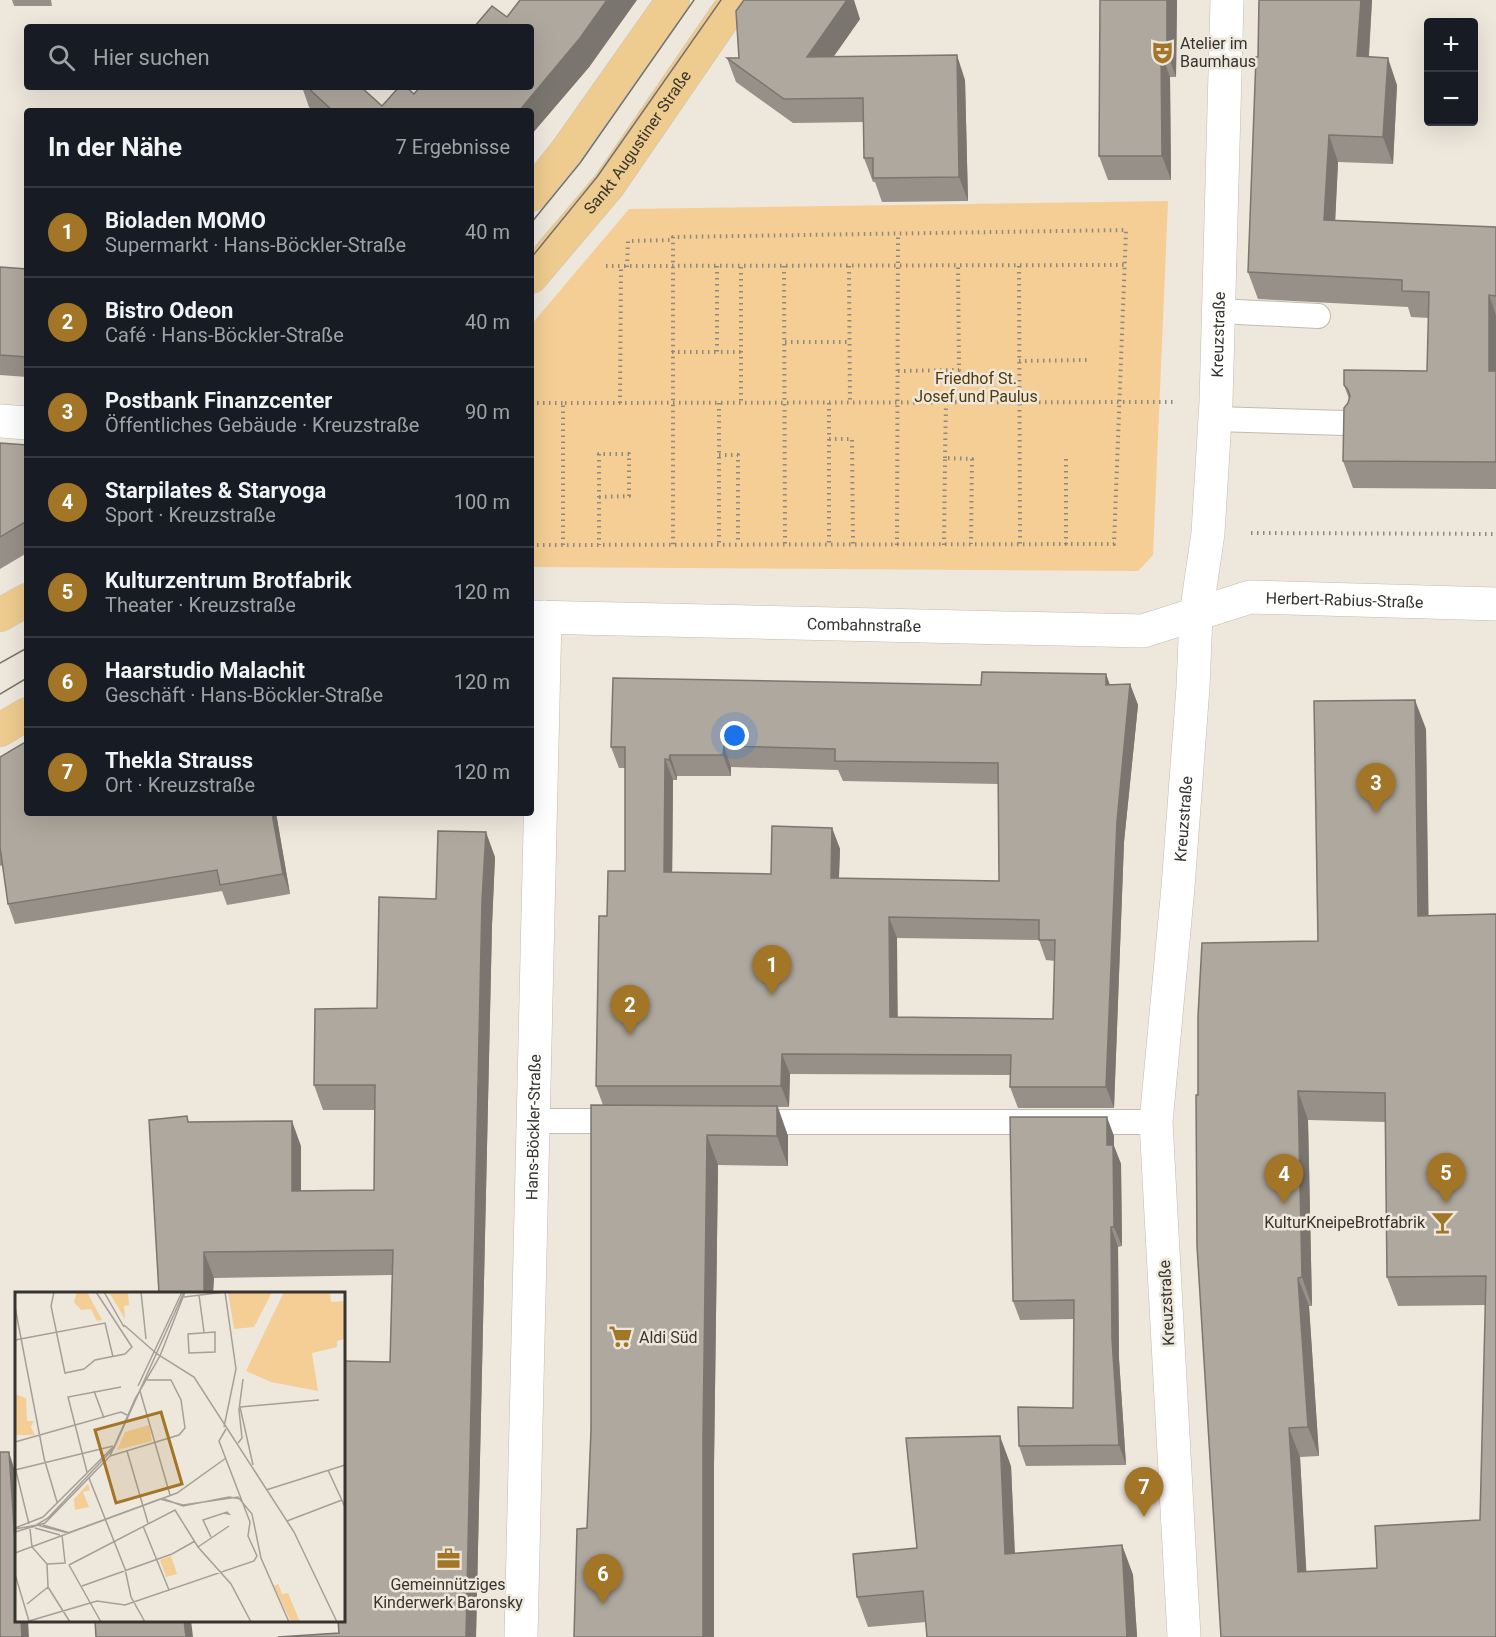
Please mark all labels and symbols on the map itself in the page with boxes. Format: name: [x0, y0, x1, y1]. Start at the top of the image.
place label: Atelier im Baumhaus: [1180, 34, 1256, 71]
theatre icon: Atelier im Baumhaus: [1149, 39, 1175, 65]
street label: Sankt Augustiner Straße: [580, 67, 695, 218]
street label: Kreuzstraße: [1208, 291, 1229, 378]
park label: Friedhof St. Josef und Paulus: [914, 369, 1038, 406]
street label: Herbert-Rabius-Straße: [1265, 588, 1424, 612]
street label: Combahnstraße: [807, 614, 921, 636]
your location: [720, 721, 749, 750]
pin: 3: [1356, 764, 1396, 813]
street label: Kreuzstraße: [1171, 775, 1196, 863]
pin: 1: [752, 946, 792, 995]
pin: 2: [610, 986, 650, 1035]
street label: Hans-Böckler-Straße: [522, 1054, 545, 1200]
pin: 4: [1264, 1154, 1304, 1204]
pin: 5: [1426, 1154, 1466, 1203]
bar icon: KulturKneipeBrotfabrik: [1430, 1209, 1456, 1235]
place label: KulturKneipeBrotfabrik: [1264, 1213, 1426, 1232]
street label: Kreuzstraße: [1155, 1260, 1178, 1346]
inset map: [15, 1292, 345, 1622]
supermarket icon: Aldi Süd: [608, 1324, 634, 1350]
place label: Aldi Süd: [639, 1328, 698, 1347]
pin: 7: [1124, 1468, 1164, 1517]
office icon: Gemeinnütziges Kinderwerk Baronsky: [435, 1546, 461, 1572]
pin: 6: [584, 1554, 622, 1604]
place label: Gemeinnütziges Kinderwerk Baronsky: [373, 1575, 523, 1612]

